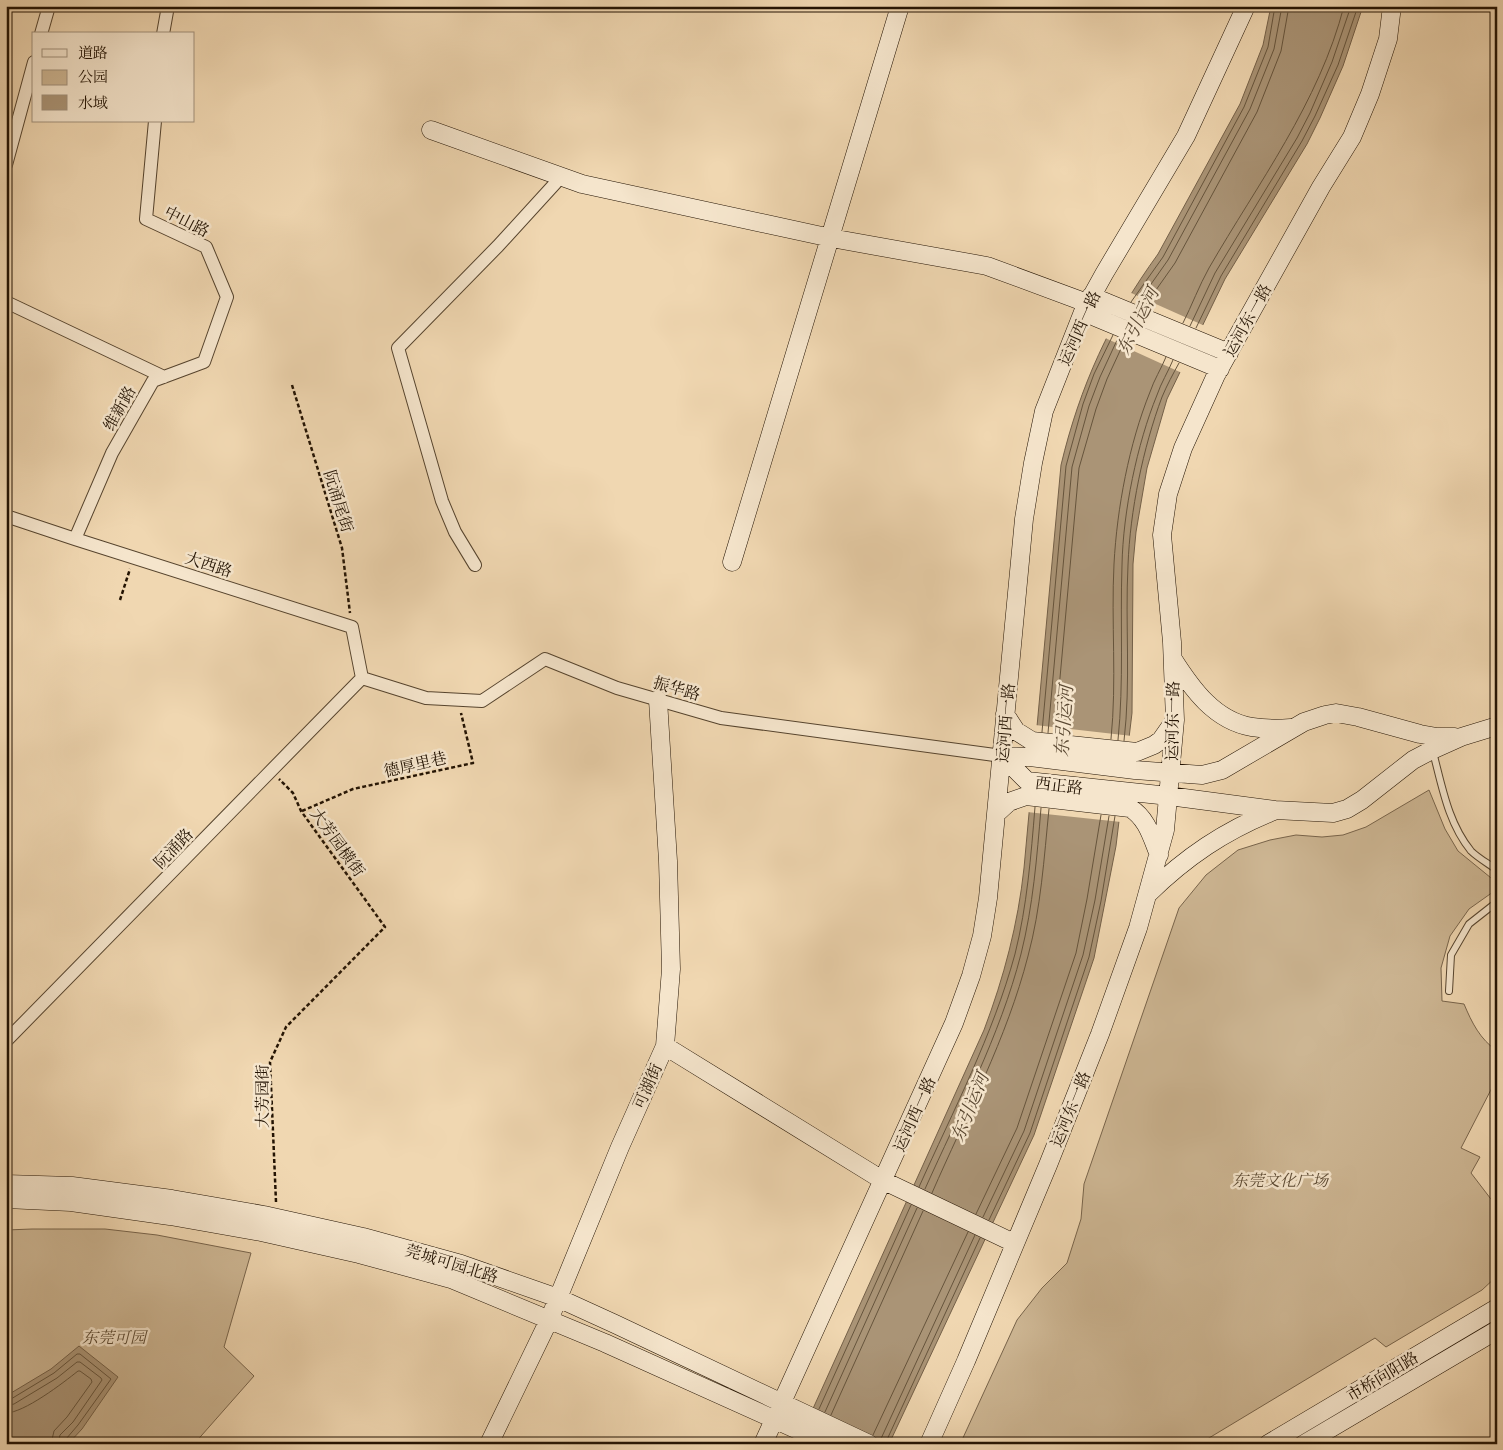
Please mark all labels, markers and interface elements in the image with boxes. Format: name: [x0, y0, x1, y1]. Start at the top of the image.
legend: [32, 32, 195, 122]
text: 道路: [78, 42, 108, 63]
text: 公园: [78, 66, 108, 87]
text: 水域: [78, 92, 108, 113]
street label: 中山路: [160, 199, 214, 243]
street label: 运河东一路: [1217, 279, 1277, 361]
water label: 东引运河: [1110, 280, 1167, 359]
street label: 运河西一路: [1052, 287, 1106, 369]
street label: 维新路: [97, 381, 141, 435]
street label: 阮涌尾街: [318, 467, 360, 535]
street label: 大西路: [182, 545, 236, 583]
street label: 振华路: [651, 670, 703, 706]
water label: 东引运河: [1048, 681, 1080, 758]
street label: 运河东一路: [1159, 681, 1185, 761]
street label: 运河西一路: [990, 682, 1020, 764]
street label: 德厚里巷: [381, 745, 449, 783]
street label: 西正路: [1034, 770, 1084, 800]
street label: 大芳园横街: [305, 803, 371, 881]
street label: 阮涌路: [148, 822, 198, 874]
street label: 可湖街: [626, 1059, 668, 1113]
street label: 大芳园街: [250, 1064, 274, 1128]
water label: 东引运河: [944, 1066, 997, 1145]
street label: 运河东一路: [1044, 1067, 1096, 1151]
street label: 运河西一路: [887, 1073, 941, 1155]
park label: 东莞文化广场: [1232, 1168, 1330, 1192]
street label: 莞城可园北路: [403, 1237, 501, 1289]
park label: 东莞可园: [82, 1325, 149, 1349]
street label: 市桥向阳路: [1342, 1345, 1422, 1407]

